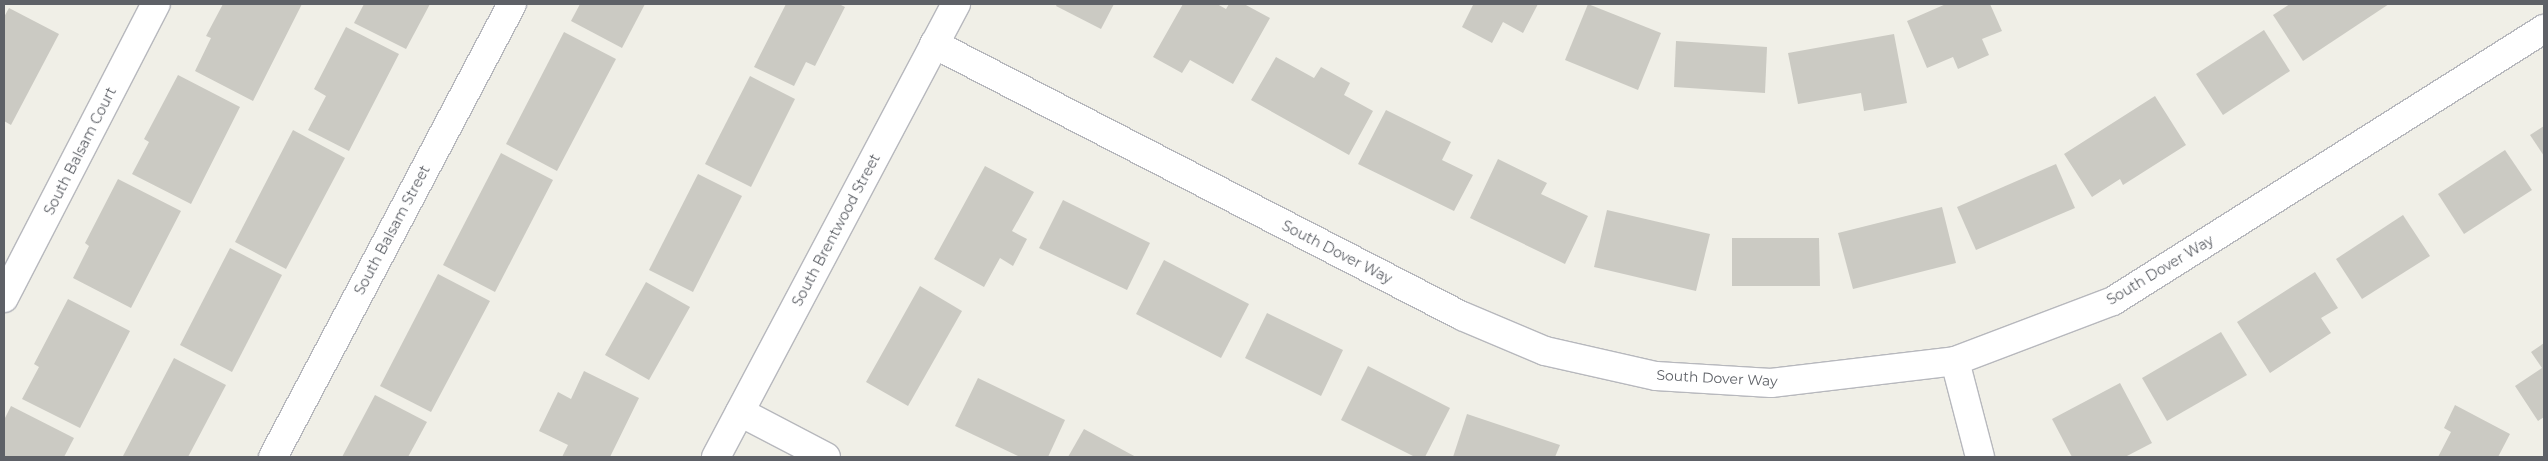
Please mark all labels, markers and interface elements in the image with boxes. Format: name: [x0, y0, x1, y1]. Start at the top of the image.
street label: South Balsam Court: [40, 84, 120, 218]
street label: South Brentwood Street: [789, 151, 883, 309]
street label: South Balsam Street: [351, 162, 433, 298]
street label: South Dover Way: [1279, 217, 1395, 287]
street label: South Dover Way: [2104, 232, 2216, 308]
street label: South Dover Way: [1656, 366, 1778, 390]

